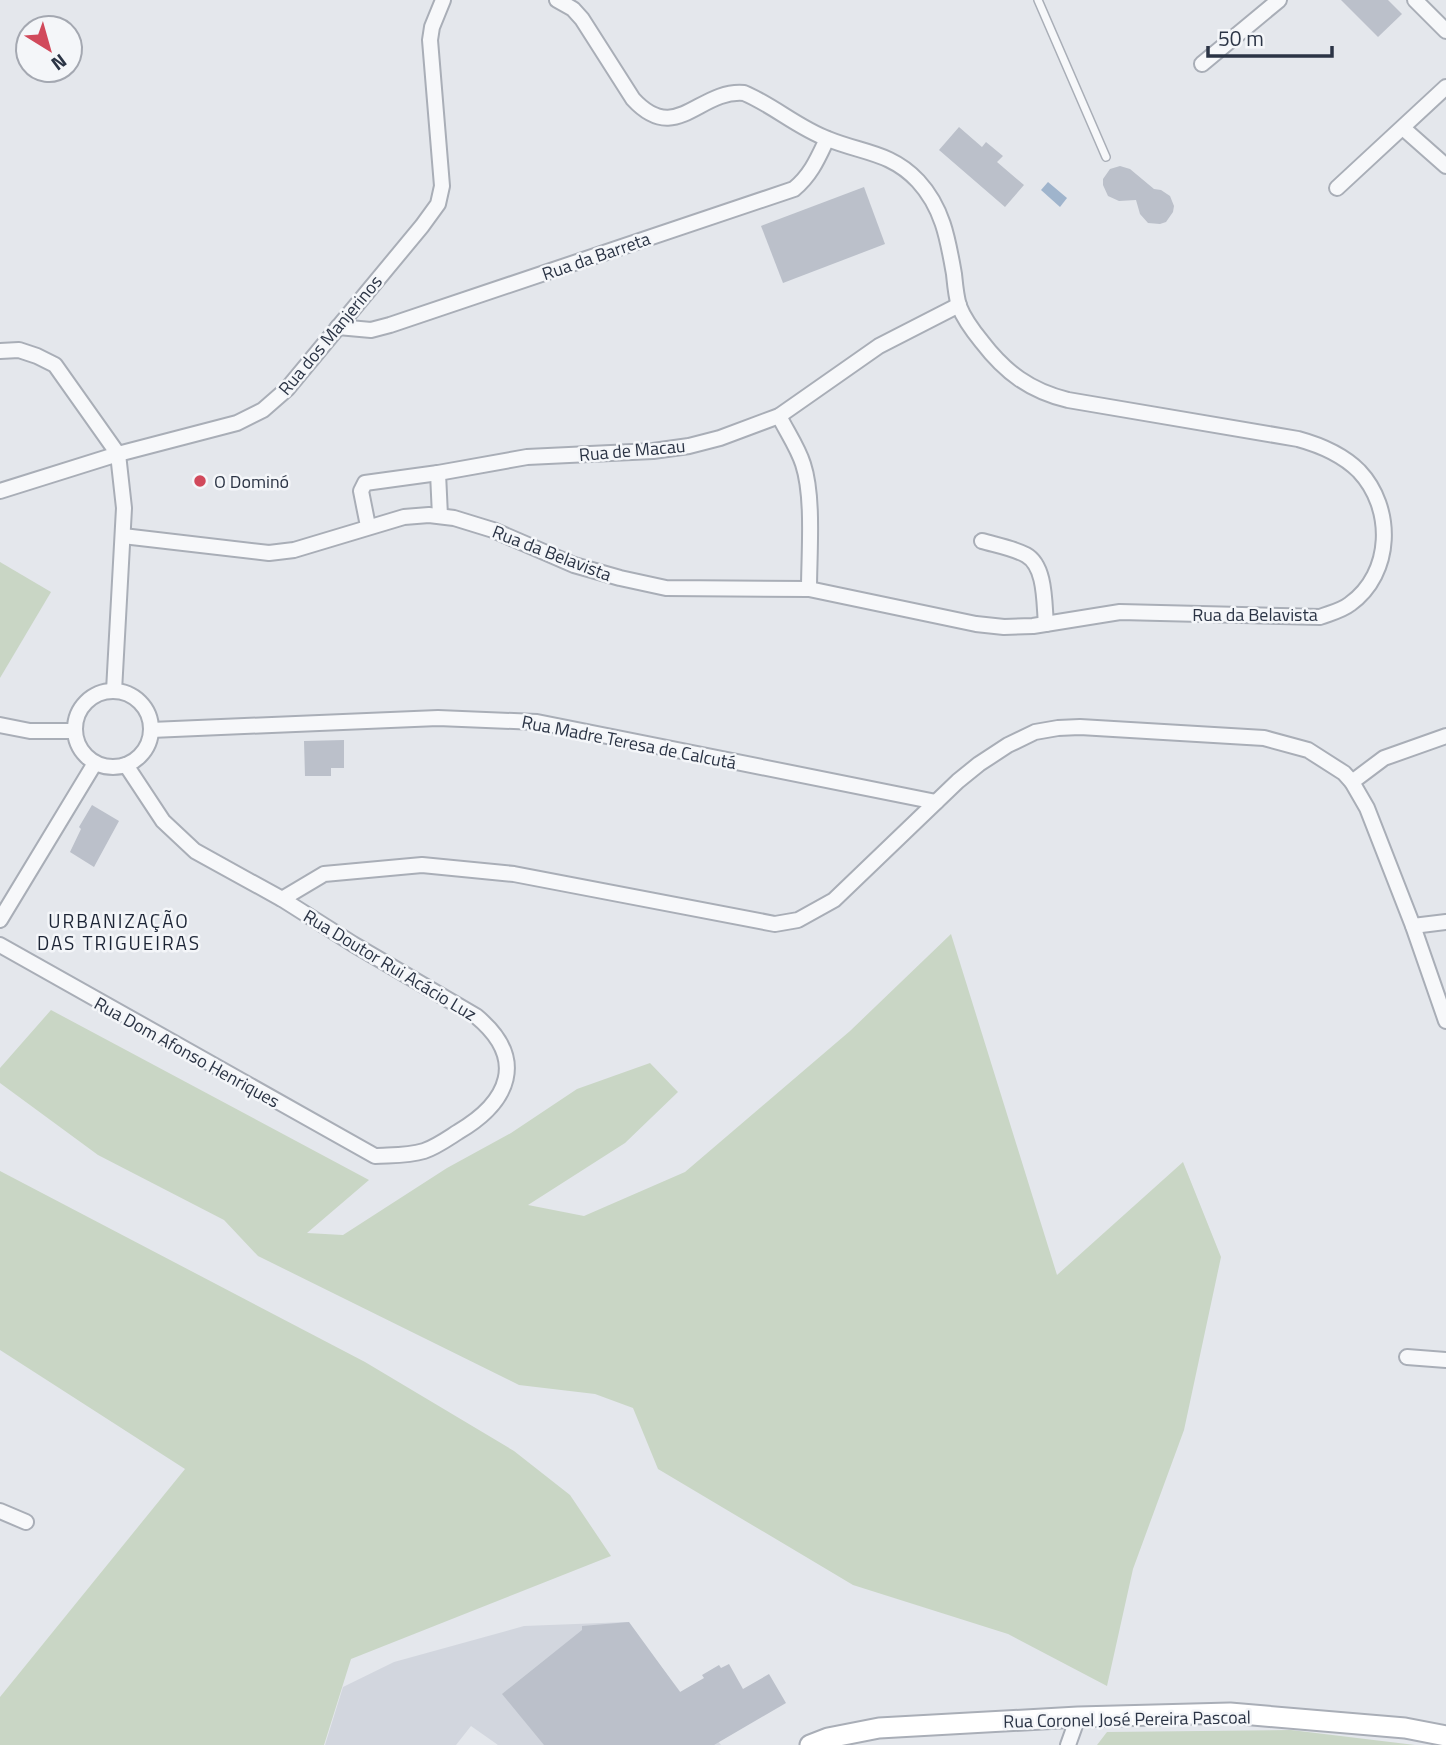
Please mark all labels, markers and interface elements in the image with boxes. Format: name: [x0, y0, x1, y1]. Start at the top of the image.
north arrow: [14, 14, 84, 84]
scale bar: [1208, 14, 1332, 58]
text: 50 m: [1218, 22, 1264, 54]
text: N: [46, 47, 74, 79]
street label: Rua da Barreta: [538, 225, 654, 287]
street label: Rua dos Manjerinos: [272, 269, 388, 401]
street label: Rua de Macau: [578, 432, 686, 468]
place label: O Dominó: [214, 468, 289, 495]
marker: O Dominó: [192, 473, 208, 489]
street label: Rua da Belavista: [489, 518, 615, 588]
street label: Rua da Belavista: [1192, 601, 1318, 628]
street label: Rua Madre Teresa de Calcutá: [519, 708, 739, 776]
street label: Rua Doutor Rui Acácio Luz: [298, 902, 482, 1028]
district label: URBANIZAÇÃO DAS TRIGUEIRAS: [37, 906, 201, 957]
street label: Rua Dom Afonso Henriques: [89, 990, 285, 1114]
street label: Rua Coronel José Pereira Pascoal: [1003, 1703, 1251, 1735]

